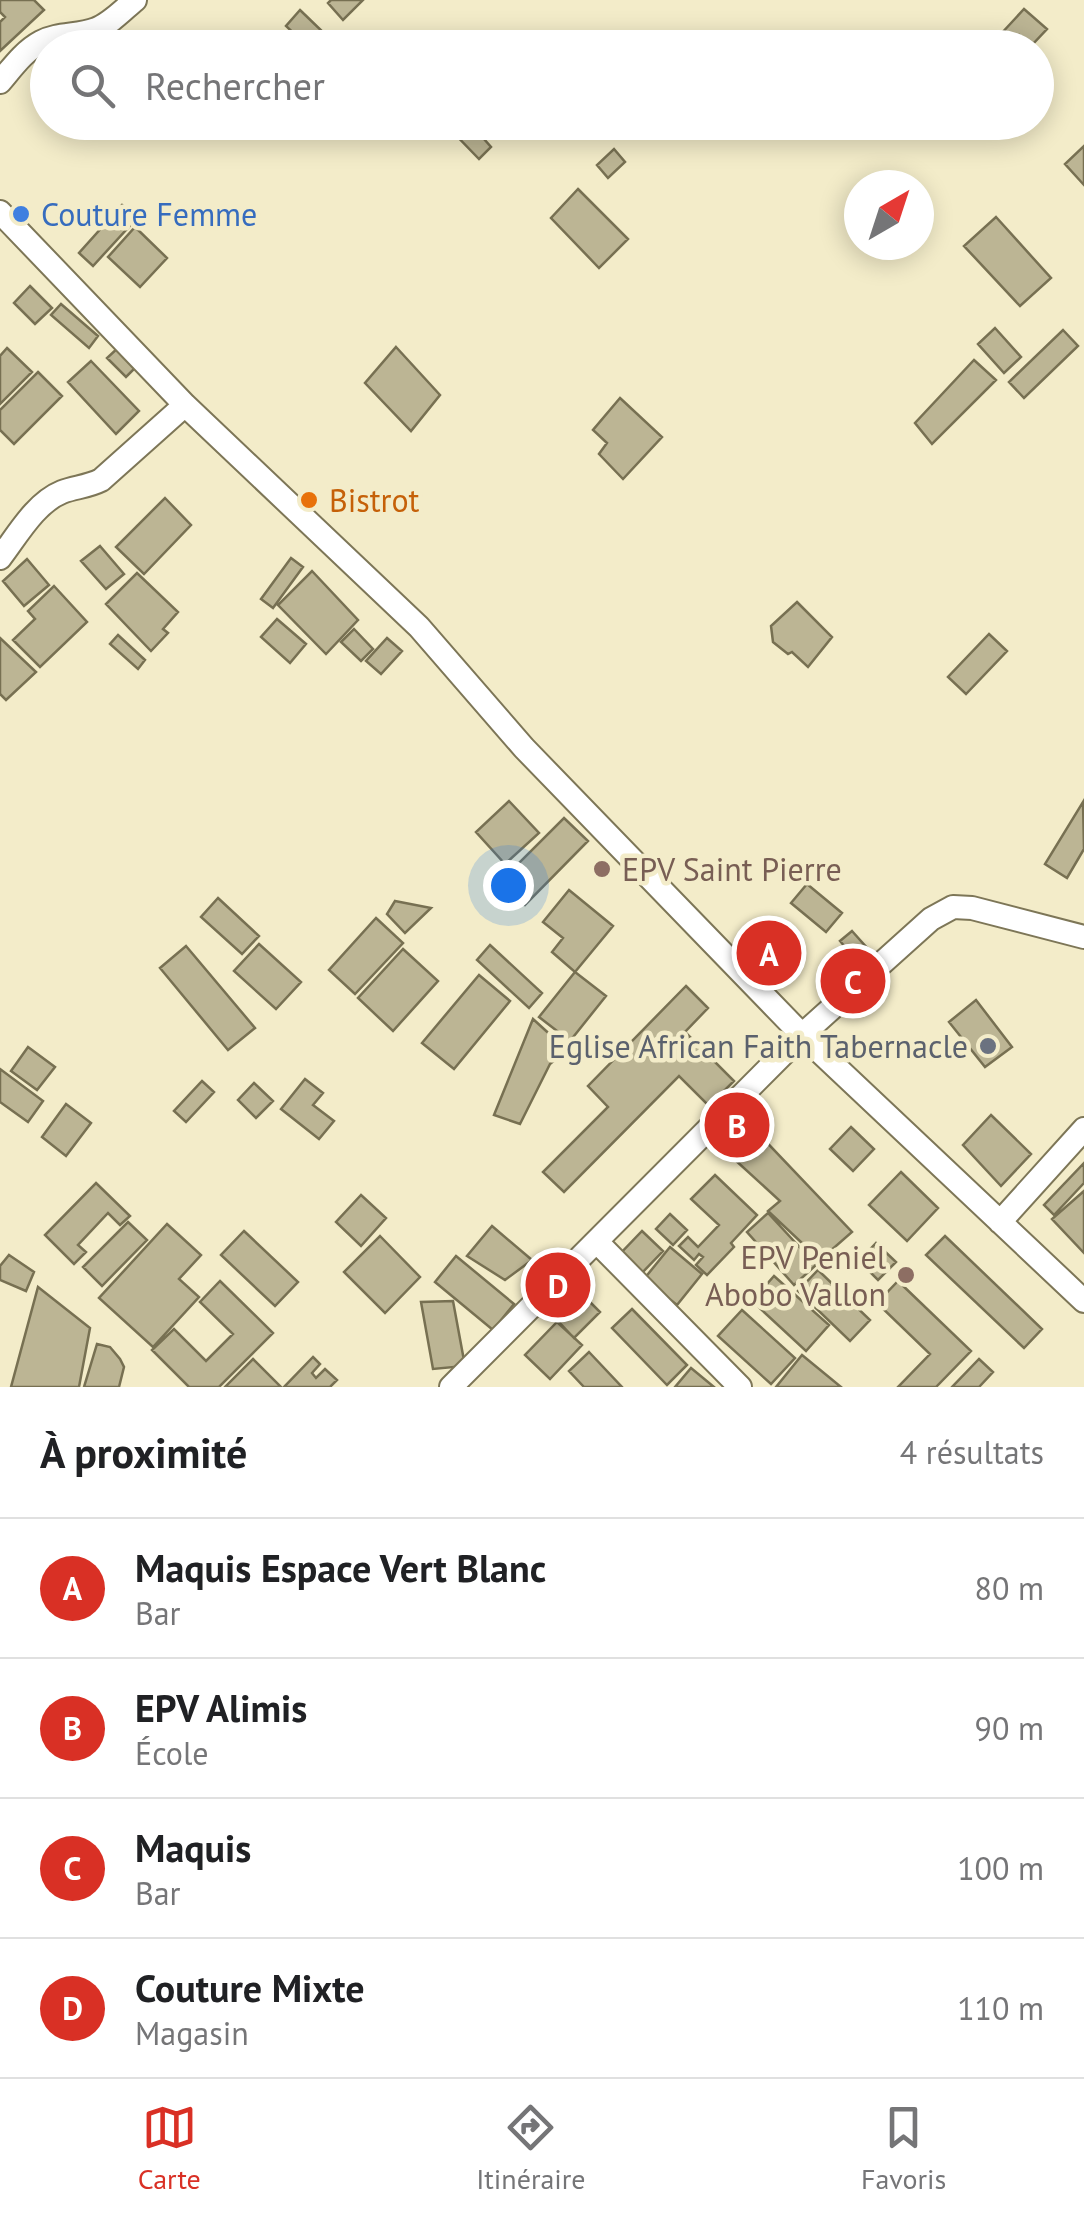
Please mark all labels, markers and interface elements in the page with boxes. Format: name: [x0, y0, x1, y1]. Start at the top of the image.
search box: [30, 30, 1054, 140]
icon: search: [65, 58, 120, 113]
text: Rechercher: [145, 61, 325, 110]
north arrow: [844, 170, 934, 260]
place label: Couture Femme: [41, 193, 257, 235]
marker: Couture Femme: [10, 203, 32, 225]
place label: Bistrot: [329, 479, 420, 521]
marker: Bistrot: [298, 489, 320, 511]
place label: EPV Saint Pierre: [622, 848, 842, 890]
marker: EPV Saint Pierre: [591, 858, 613, 880]
your location: [483, 860, 534, 911]
pin: A: [736, 916, 802, 990]
pin: C: [820, 944, 886, 1018]
place label: Eglise African Faith Tabernacle: [549, 1025, 968, 1067]
marker: Eglise African Faith Tabernacle: [977, 1035, 999, 1057]
pin: B: [704, 1088, 770, 1162]
place label: EPV Peniel Abobo Vallon: [705, 1236, 887, 1315]
pin: D: [526, 1248, 590, 1322]
marker: EPV Peniel Abobo Vallon: [895, 1264, 917, 1286]
text: À proximité: [40, 1425, 247, 1480]
text: 4 résultats: [900, 1431, 1044, 1473]
text: Maquis Espace Vert Blanc: [135, 1543, 546, 1592]
text: A: [63, 1567, 82, 1609]
text: 80 m: [975, 1567, 1044, 1609]
text: Bar: [135, 1592, 180, 1634]
text: EPV Alimis: [135, 1683, 307, 1732]
text: B: [63, 1707, 82, 1749]
text: 90 m: [975, 1707, 1044, 1749]
text: École: [135, 1732, 209, 1774]
text: Maquis: [135, 1823, 251, 1872]
text: C: [64, 1847, 81, 1889]
text: 100 m: [957, 1847, 1044, 1889]
text: Bar: [135, 1872, 180, 1914]
text: Couture Mixte: [135, 1963, 365, 2012]
text: D: [62, 1987, 83, 2029]
text: 110 m: [957, 1987, 1044, 2029]
text: Magasin: [135, 2012, 249, 2054]
tab: Carte: [138, 2100, 201, 2197]
tab: Itinéraire: [476, 2100, 586, 2197]
tab: Favoris: [861, 2100, 946, 2197]

